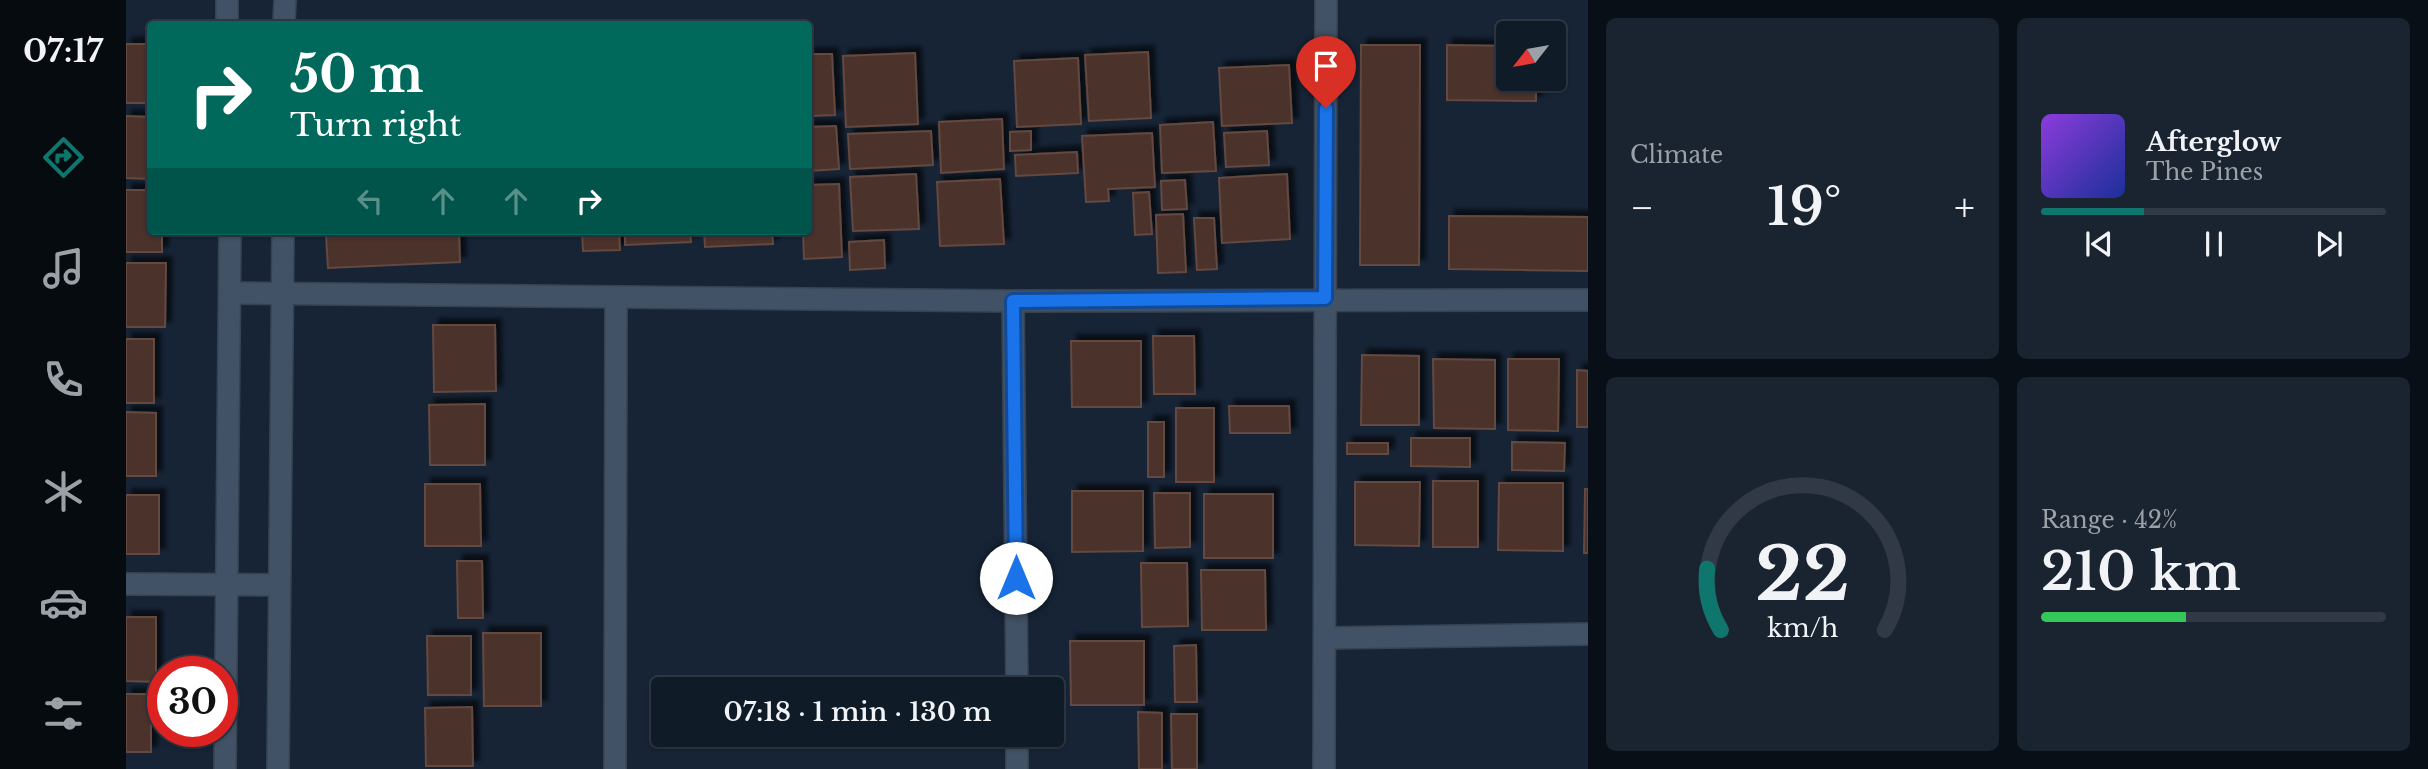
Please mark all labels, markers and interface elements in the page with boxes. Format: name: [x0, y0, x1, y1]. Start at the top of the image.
north arrow: [1496, 21, 1566, 91]
map controls: [1496, 21, 1566, 91]
text: 07:17: [23, 31, 103, 71]
pin: [1296, 36, 1356, 108]
text: 50 m: [290, 44, 423, 105]
icon: arrive: [1307, 47, 1345, 85]
icon: right: [175, 49, 266, 140]
text: Turn right: [290, 105, 461, 145]
text: Afterglow: [2146, 126, 2282, 158]
icon: directions: [39, 133, 88, 182]
text: Climate: [1630, 141, 1723, 169]
text: The Pines: [2146, 158, 2263, 186]
text: 19°: [1767, 175, 1842, 239]
icon: left: [351, 182, 389, 220]
icon: ahead: [424, 182, 462, 220]
icon: ahead: [497, 182, 535, 220]
icon: right: [570, 182, 608, 220]
text: −: [1630, 184, 1654, 231]
text: +: [1954, 184, 1975, 231]
icon: previous: [2080, 225, 2118, 263]
icon: pause: [2195, 225, 2233, 263]
icon: next: [2310, 225, 2348, 263]
icon: music: [39, 244, 88, 293]
icon: phone: [39, 355, 88, 404]
icon: climate: [39, 467, 88, 516]
text: Range · 42%: [2041, 506, 2177, 534]
text: 22: [1755, 529, 1850, 620]
text: 210 km: [2041, 540, 2241, 604]
position arrow: [979, 541, 1053, 615]
icon: car: [39, 578, 88, 627]
text: km/h: [1767, 613, 1838, 644]
speed limit sign: 30: [147, 656, 238, 747]
icon: filters: [39, 689, 88, 738]
text: 07:18 · 1 min · 130 m: [723, 696, 992, 728]

